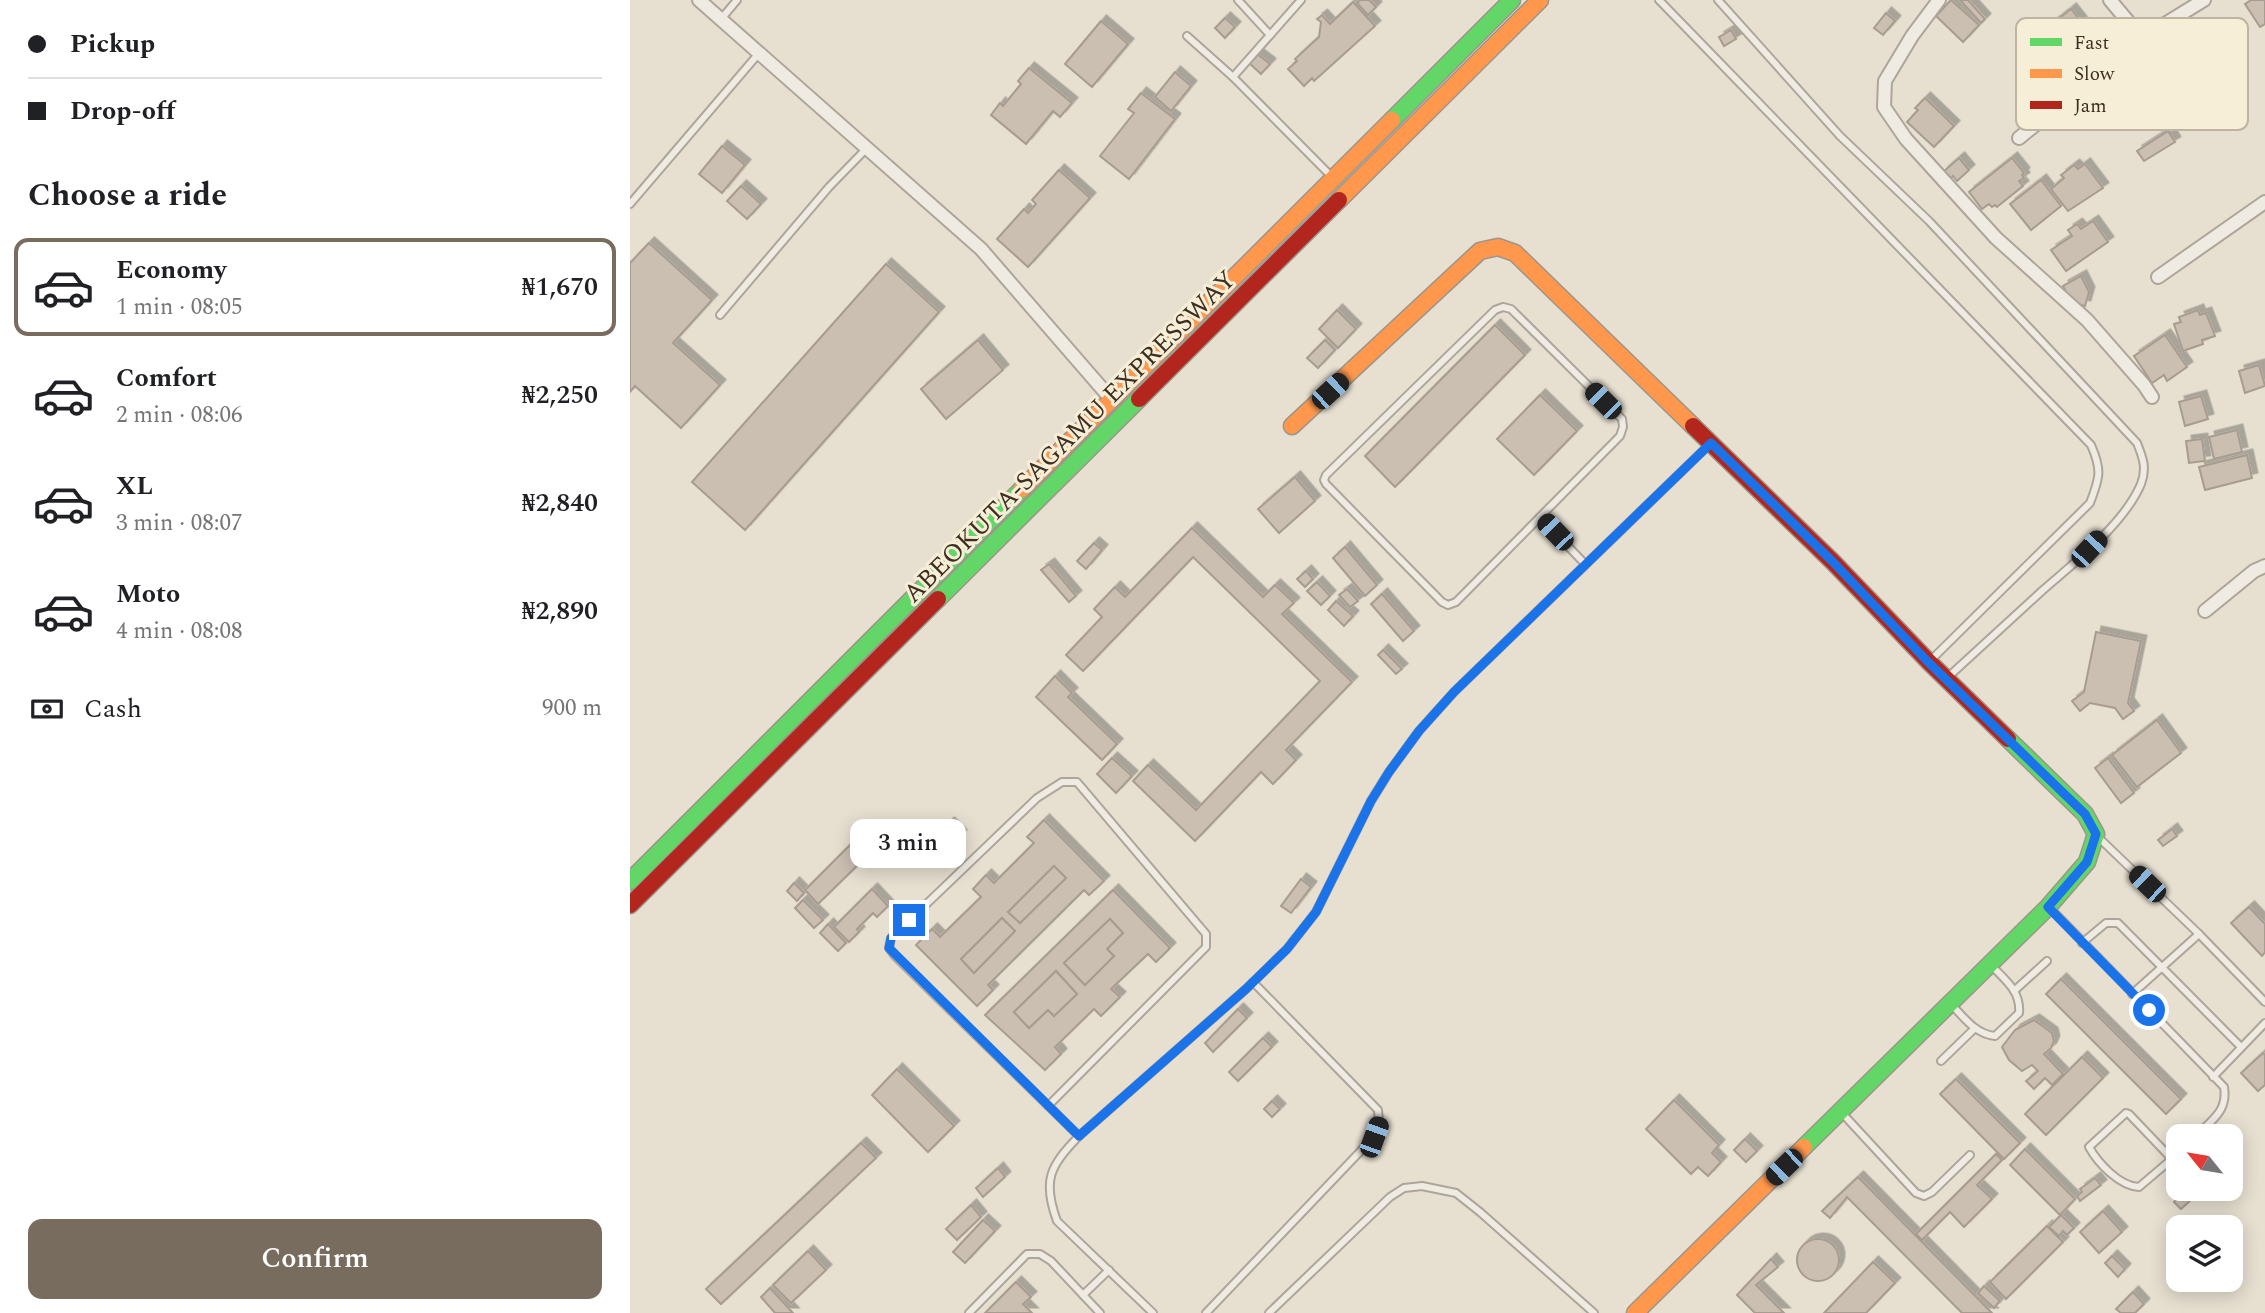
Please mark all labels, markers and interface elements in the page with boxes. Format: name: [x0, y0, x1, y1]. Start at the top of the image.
legend: [2016, 18, 2248, 130]
text: Pickup: [70, 24, 155, 64]
text: Fast: [2074, 29, 2110, 58]
text: Slow: [2074, 60, 2115, 89]
text: Drop-off: [70, 91, 175, 131]
text: Jam: [2074, 92, 2106, 121]
text: Choose a ride: [28, 171, 227, 220]
text: Economy: [116, 250, 226, 290]
icon: car: [32, 256, 95, 319]
street label: ABEOKUTA-SAGAMU EXPRESSWAY: [894, 261, 1246, 613]
text: ₦1,670: [522, 267, 598, 307]
text: 1 min · 08:05: [116, 290, 243, 325]
text: Comfort: [116, 358, 217, 398]
icon: car: [32, 364, 95, 427]
car: [1308, 369, 1353, 413]
text: ₦2,250: [522, 375, 598, 415]
car: [1581, 379, 1626, 423]
text: 2 min · 08:06: [116, 398, 243, 433]
text: XL: [116, 466, 153, 506]
icon: car: [32, 472, 95, 535]
text: ₦2,840: [522, 483, 598, 523]
text: 3 min · 08:07: [116, 506, 243, 541]
car: [1533, 510, 1578, 554]
car: [2067, 526, 2112, 572]
text: Moto: [116, 574, 180, 614]
icon: car: [32, 580, 95, 643]
text: ₦2,890: [522, 591, 598, 631]
text: 4 min · 08:08: [116, 614, 243, 649]
text: Cash: [84, 689, 142, 729]
icon: cash: [28, 690, 66, 728]
text: 900 m: [542, 691, 602, 726]
callout: 3 min: [851, 818, 967, 867]
text: 3 min: [878, 826, 938, 861]
car: [2125, 862, 2170, 906]
route end: [893, 904, 925, 936]
route start: [2133, 994, 2165, 1026]
car: [1357, 1114, 1392, 1160]
north arrow: [2166, 1124, 2244, 1200]
map controls: [2166, 1124, 2243, 1292]
car: [1762, 1145, 1807, 1189]
button: layers: [2166, 1215, 2243, 1292]
button: Confirm: [28, 1219, 602, 1299]

